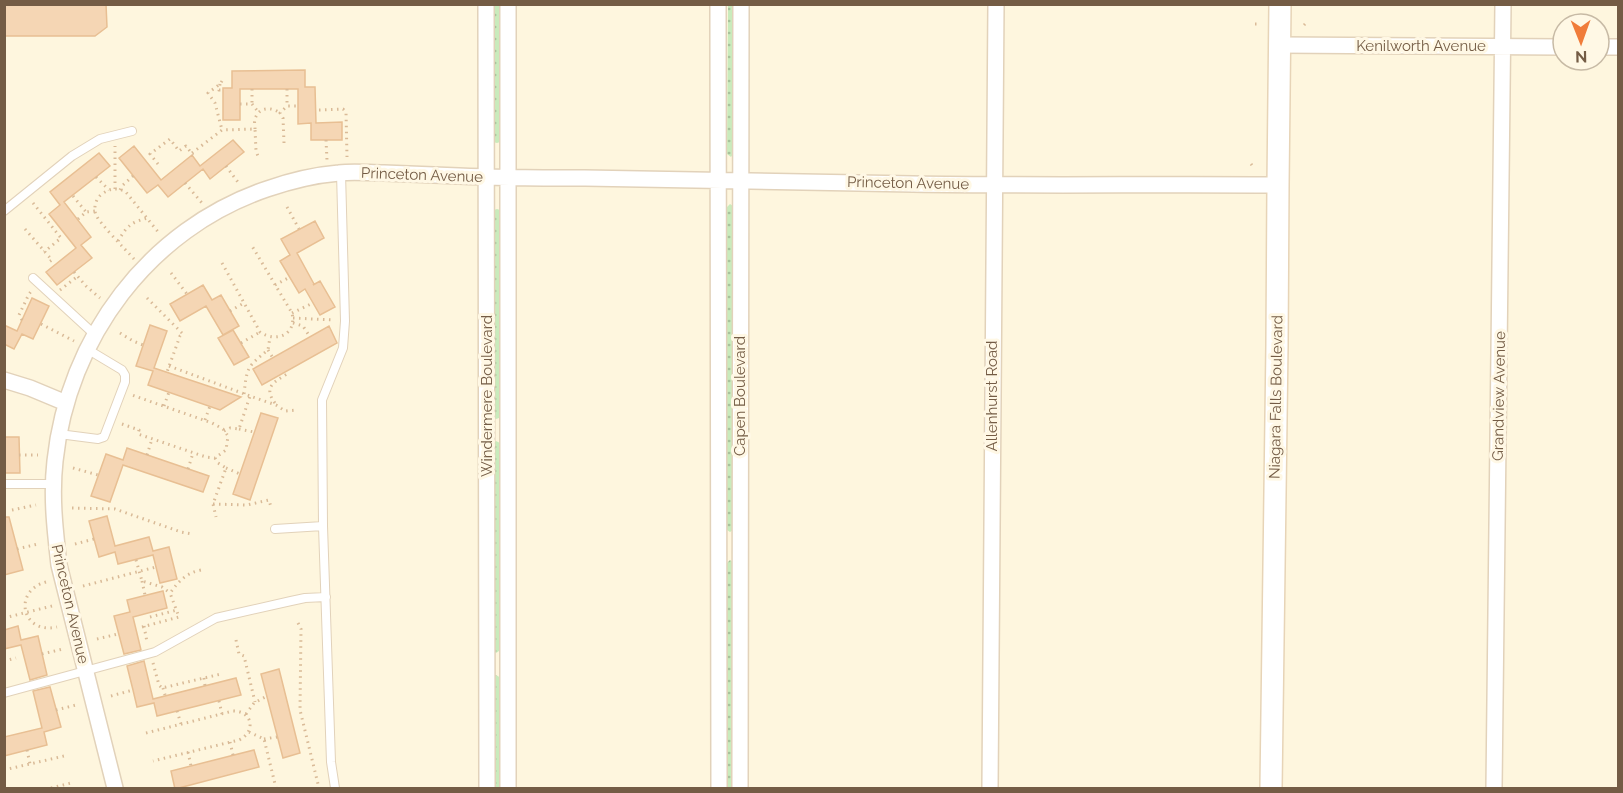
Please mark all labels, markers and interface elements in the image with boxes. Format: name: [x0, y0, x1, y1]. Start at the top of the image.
north arrow: [1551, 12, 1611, 72]
street label: Kenilworth Avenue: [1356, 37, 1486, 55]
text: N: [1575, 47, 1588, 66]
street label: Princeton Avenue: [361, 164, 483, 186]
street label: Princeton Avenue: [847, 173, 969, 193]
street label: Windermere Boulevard: [478, 315, 496, 477]
street label: Niagara Falls Boulevard: [1266, 315, 1286, 479]
street label: Grandview Avenue: [1489, 331, 1509, 461]
street label: Capen Boulevard: [731, 336, 749, 456]
street label: Allenhurst Road: [983, 341, 1001, 451]
street label: Princeton Avenue: [47, 543, 93, 666]

